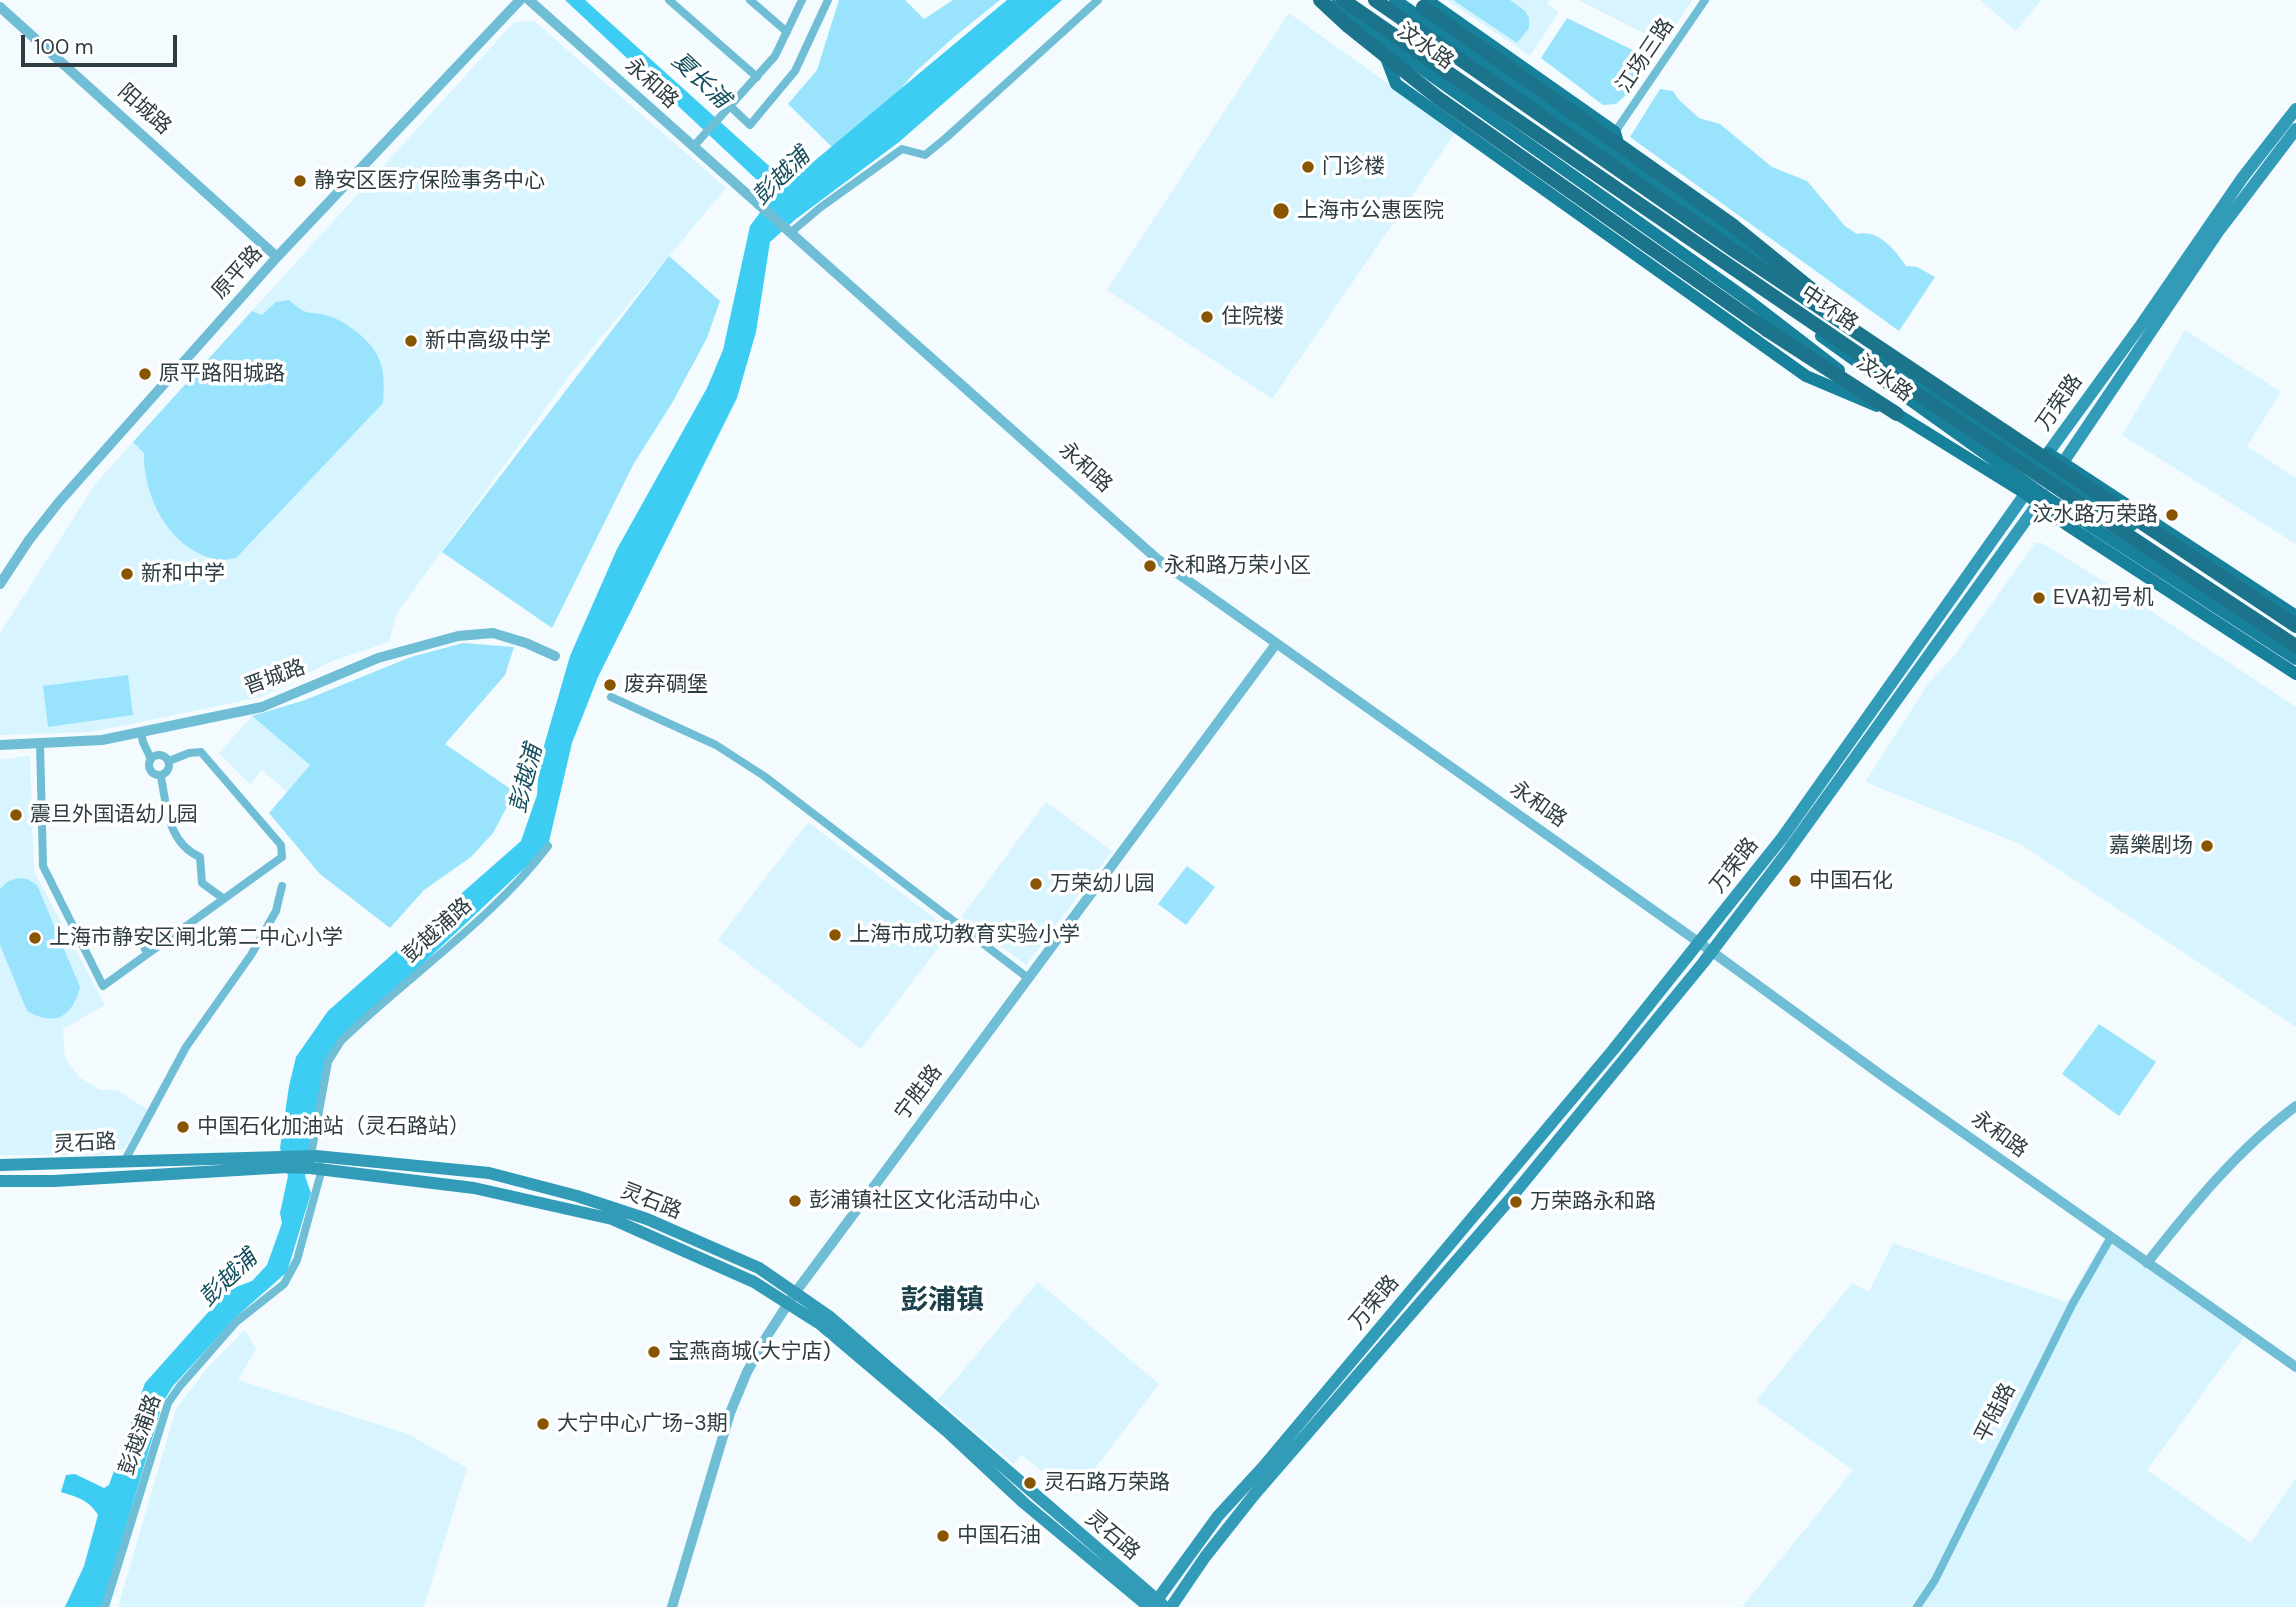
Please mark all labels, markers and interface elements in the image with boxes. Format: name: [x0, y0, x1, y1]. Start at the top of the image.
street label: 江场三路: [1612, 14, 1680, 98]
street label: 汶水路: [1392, 19, 1458, 75]
scale bar: [24, 21, 180, 65]
text: 100 m: [34, 33, 94, 61]
water label: 夏长浦: [665, 47, 735, 115]
street label: 永和路: [619, 54, 683, 114]
street label: 阳城路: [112, 80, 176, 140]
water label: 彭越浦: [748, 143, 816, 211]
place label: 门诊楼: [1322, 154, 1385, 180]
marker: 门诊楼: [1300, 159, 1316, 175]
place label: 静安区医疗保险事务中心: [314, 168, 545, 194]
marker: 静安区医疗保险事务中心: [292, 173, 308, 189]
place label: 上海市公惠医院: [1297, 198, 1444, 224]
marker: 上海市公惠医院: [1271, 201, 1291, 221]
street label: 原平路: [208, 241, 268, 305]
street label: 中环路: [1796, 281, 1862, 337]
place label: 住院楼: [1221, 304, 1284, 330]
marker: 住院楼: [1199, 309, 1215, 325]
place label: 新中高级中学: [425, 328, 551, 354]
marker: 新中高级中学: [403, 333, 419, 349]
street label: 汶水路: [1851, 350, 1917, 408]
place label: 原平路阳城路: [159, 361, 285, 387]
marker: 原平路阳城路: [137, 366, 153, 382]
street label: 万荣路: [2032, 370, 2088, 436]
street label: 永和路: [1053, 438, 1117, 498]
place label: 汶水路万荣路: [2032, 502, 2158, 528]
marker: 汶水路万荣路: [2164, 507, 2180, 523]
place label: 永和路万荣小区: [1164, 553, 1311, 579]
marker: 永和路万荣小区: [1142, 558, 1158, 574]
place label: 新和中学: [141, 561, 225, 587]
marker: 新和中学: [119, 566, 135, 582]
place label: EVA初号机: [2053, 585, 2154, 611]
marker: EVA初号机: [2031, 590, 2047, 606]
street label: 晋城路: [241, 655, 309, 701]
place label: 废弃碉堡: [624, 672, 708, 698]
marker: 废弃碉堡: [602, 677, 618, 693]
water label: 彭越浦: [505, 742, 549, 816]
street label: 永和路: [1505, 777, 1571, 833]
place label: 震旦外国语幼儿园: [30, 802, 198, 828]
marker: 震旦外国语幼儿园: [8, 807, 24, 823]
street label: 万荣路: [1706, 833, 1764, 899]
place label: 嘉樂剧场: [2109, 833, 2193, 859]
marker: 嘉樂剧场: [2199, 838, 2215, 854]
place label: 中国石化: [1809, 868, 1893, 894]
place label: 万荣幼儿园: [1050, 871, 1155, 897]
marker: 中国石化: [1787, 873, 1803, 889]
marker: 万荣幼儿园: [1028, 876, 1044, 892]
street label: 彭越浦路: [398, 894, 478, 968]
place label: 上海市成功教育实验小学: [849, 922, 1080, 948]
place label: 上海市静安区闸北第二中心小学: [49, 925, 343, 951]
marker: 上海市成功教育实验小学: [827, 927, 843, 943]
marker: 上海市静安区闸北第二中心小学: [27, 930, 43, 946]
street label: 宁胜路: [890, 1060, 948, 1126]
street label: 永和路: [1966, 1106, 2032, 1164]
place label: 中国石化加油站（灵石路站）: [197, 1114, 470, 1140]
marker: 中国石化加油站（灵石路站）: [175, 1119, 191, 1135]
street label: 灵石路: [53, 1130, 117, 1158]
street label: 灵石路: [617, 1179, 685, 1225]
place label: 彭浦镇社区文化活动中心: [809, 1188, 1040, 1214]
place label: 万荣路永和路: [1530, 1189, 1656, 1215]
marker: 彭浦镇社区文化活动中心: [787, 1193, 803, 1209]
marker: 万荣路永和路: [1508, 1194, 1524, 1210]
water label: 彭越浦: [195, 1245, 263, 1313]
street label: 万荣路: [1345, 1271, 1405, 1335]
district label: 彭浦镇: [900, 1285, 984, 1319]
place label: 宝燕商城(大宁店): [668, 1339, 831, 1365]
marker: 宝燕商城(大宁店): [646, 1344, 662, 1360]
street label: 平陆路: [1970, 1379, 2022, 1447]
street label: 彭越浦路: [115, 1391, 167, 1479]
place label: 大宁中心广场-3期: [557, 1411, 728, 1437]
marker: 大宁中心广场-3期: [535, 1416, 551, 1432]
place label: 灵石路万荣路: [1044, 1470, 1170, 1496]
marker: 灵石路万荣路: [1022, 1475, 1038, 1491]
street label: 灵石路: [1080, 1506, 1144, 1566]
place label: 中国石油: [957, 1523, 1041, 1549]
marker: 中国石油: [935, 1528, 951, 1544]

